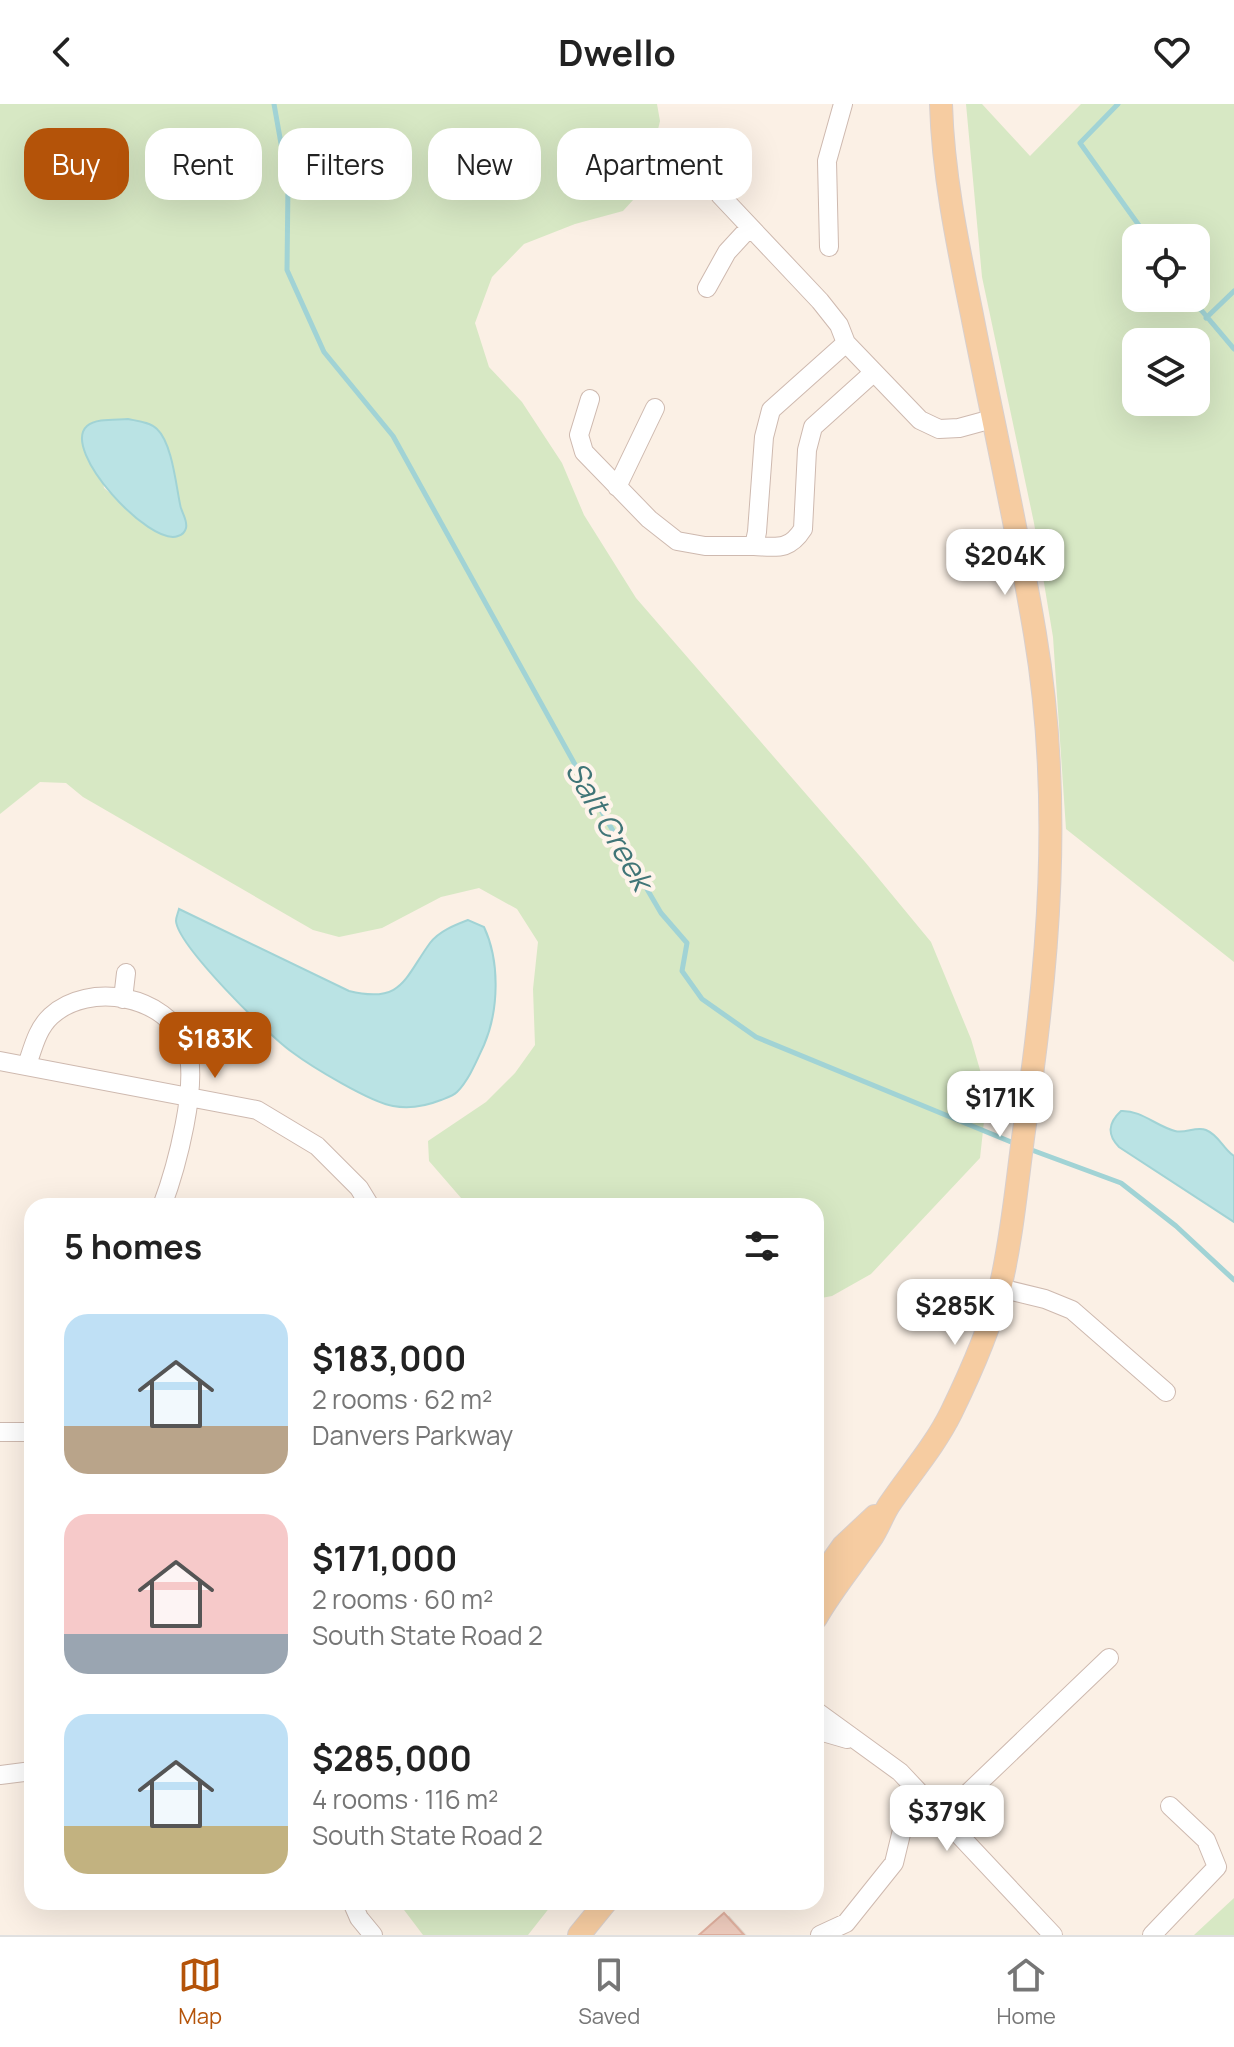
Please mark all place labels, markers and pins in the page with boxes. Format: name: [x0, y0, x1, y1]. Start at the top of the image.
pin: $204K: [949, 529, 1061, 597]
pin: $183K: [159, 1012, 271, 1080]
pin: $171K: [944, 1071, 1056, 1139]
pin: $285K: [899, 1279, 1011, 1347]
pin: $379K: [891, 1785, 1003, 1853]

